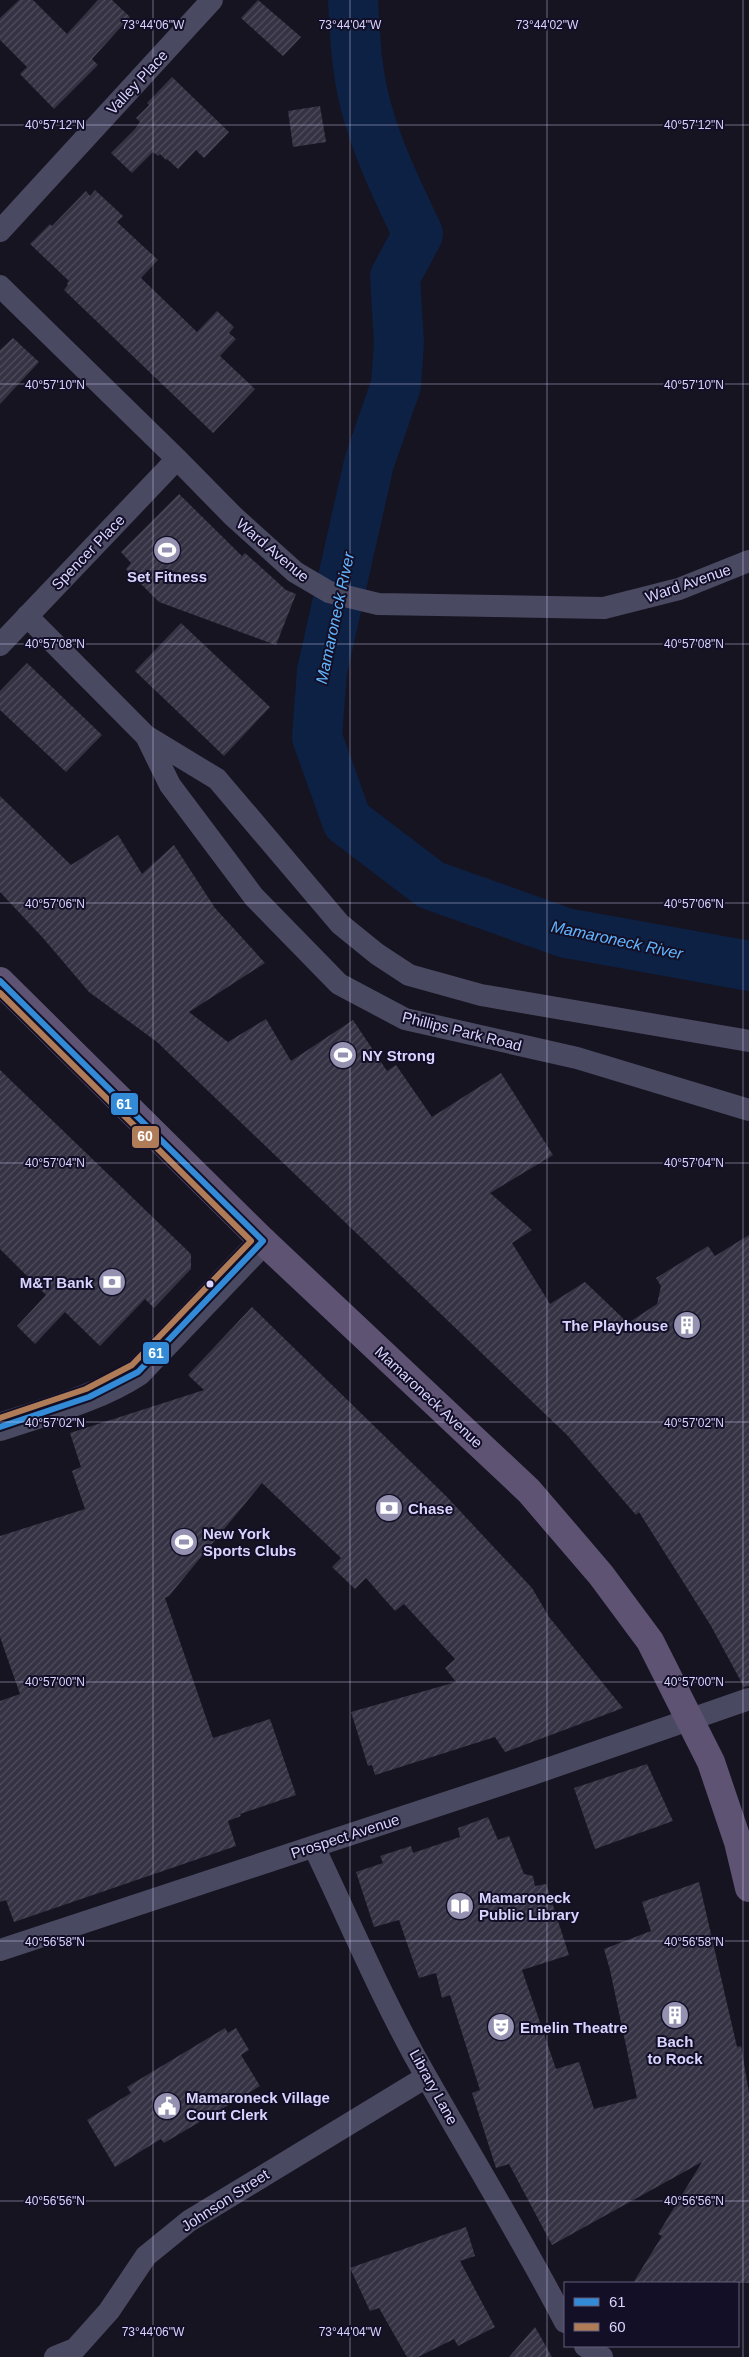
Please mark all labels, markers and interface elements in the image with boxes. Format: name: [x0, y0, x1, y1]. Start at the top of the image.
text: 73°44'06"W: [122, 18, 185, 32]
text: 73°44'04"W: [319, 18, 382, 32]
text: 73°44'02"W: [516, 18, 579, 32]
street label: Valley Place: [103, 46, 171, 118]
text: 40°57'12"N: [25, 118, 85, 132]
text: 40°57'12"N: [664, 118, 724, 132]
text: 40°57'10"N: [25, 378, 85, 392]
text: 40°57'10"N: [664, 378, 724, 392]
street label: Spencer Place: [48, 511, 128, 593]
street label: Ward Avenue: [233, 515, 313, 585]
sports icon: Set Fitness: [152, 535, 182, 565]
water label: Mamaroneck River: [313, 550, 357, 685]
street label: Ward Avenue: [643, 560, 733, 606]
place label: Set Fitness: [127, 568, 207, 585]
text: 40°57'08"N: [25, 637, 85, 651]
text: 40°57'08"N: [664, 637, 724, 651]
text: 40°57'06"N: [25, 897, 85, 911]
text: 40°57'06"N: [664, 897, 724, 911]
water label: Mamaroneck River: [550, 918, 685, 962]
street label: Phillips Park Road: [400, 1008, 524, 1054]
sports icon: NY Strong: [328, 1040, 358, 1070]
place label: NY Strong: [362, 1047, 435, 1064]
line badge: 61: [110, 1092, 139, 1116]
text: 61: [116, 1096, 132, 1112]
line badge: 60: [131, 1125, 160, 1149]
text: 60: [137, 1128, 153, 1144]
text: 40°57'04"N: [25, 1156, 85, 1170]
text: 40°57'04"N: [664, 1156, 724, 1170]
bank icon: M&T Bank: [97, 1267, 127, 1297]
place label: M&T Bank: [20, 1274, 94, 1291]
unlabelled marker: [205, 1279, 215, 1289]
building icon: The Playhouse: [672, 1310, 702, 1340]
place label: The Playhouse: [562, 1317, 668, 1334]
line badge: 61: [142, 1341, 170, 1365]
street label: Mamaroneck Avenue: [372, 1343, 486, 1451]
text: 61: [148, 1345, 164, 1361]
text: 40°57'02"N: [25, 1416, 85, 1430]
text: 40°57'02"N: [664, 1416, 724, 1430]
bank icon: Chase: [374, 1493, 404, 1523]
place label: Chase: [408, 1500, 453, 1517]
place label: New York Sports Clubs: [203, 1525, 296, 1559]
sports icon: New York Sports Clubs: [169, 1527, 199, 1557]
text: 40°57'00"N: [25, 1675, 85, 1689]
text: 40°57'00"N: [664, 1675, 724, 1689]
street label: Prospect Avenue: [289, 1810, 401, 1862]
place label: Mamaroneck Public Library: [479, 1889, 580, 1923]
library icon: Mamaroneck Public Library: [445, 1891, 475, 1921]
text: 40°56'58"N: [25, 1935, 85, 1949]
text: 40°56'58"N: [664, 1935, 724, 1949]
building icon: Bach to Rock: [660, 2000, 690, 2030]
theatre icon: Emelin Theatre: [486, 2012, 516, 2042]
place label: Emelin Theatre: [520, 2019, 628, 2036]
place label: Bach to Rock: [647, 2033, 703, 2067]
street label: Library Lane: [406, 2046, 462, 2128]
place label: Mamaroneck Village Court Clerk: [186, 2089, 330, 2123]
public building icon: Mamaroneck Village Court Clerk: [152, 2091, 182, 2121]
street label: Johnson Street: [178, 2165, 273, 2235]
text: 40°56'56"N: [25, 2194, 85, 2208]
text: 40°56'56"N: [664, 2194, 724, 2208]
legend: [564, 2282, 739, 2347]
text: 61: [609, 2293, 626, 2310]
text: 60: [609, 2318, 626, 2335]
text: 73°44'06"W: [122, 2325, 185, 2339]
text: 73°44'04"W: [319, 2325, 382, 2339]

